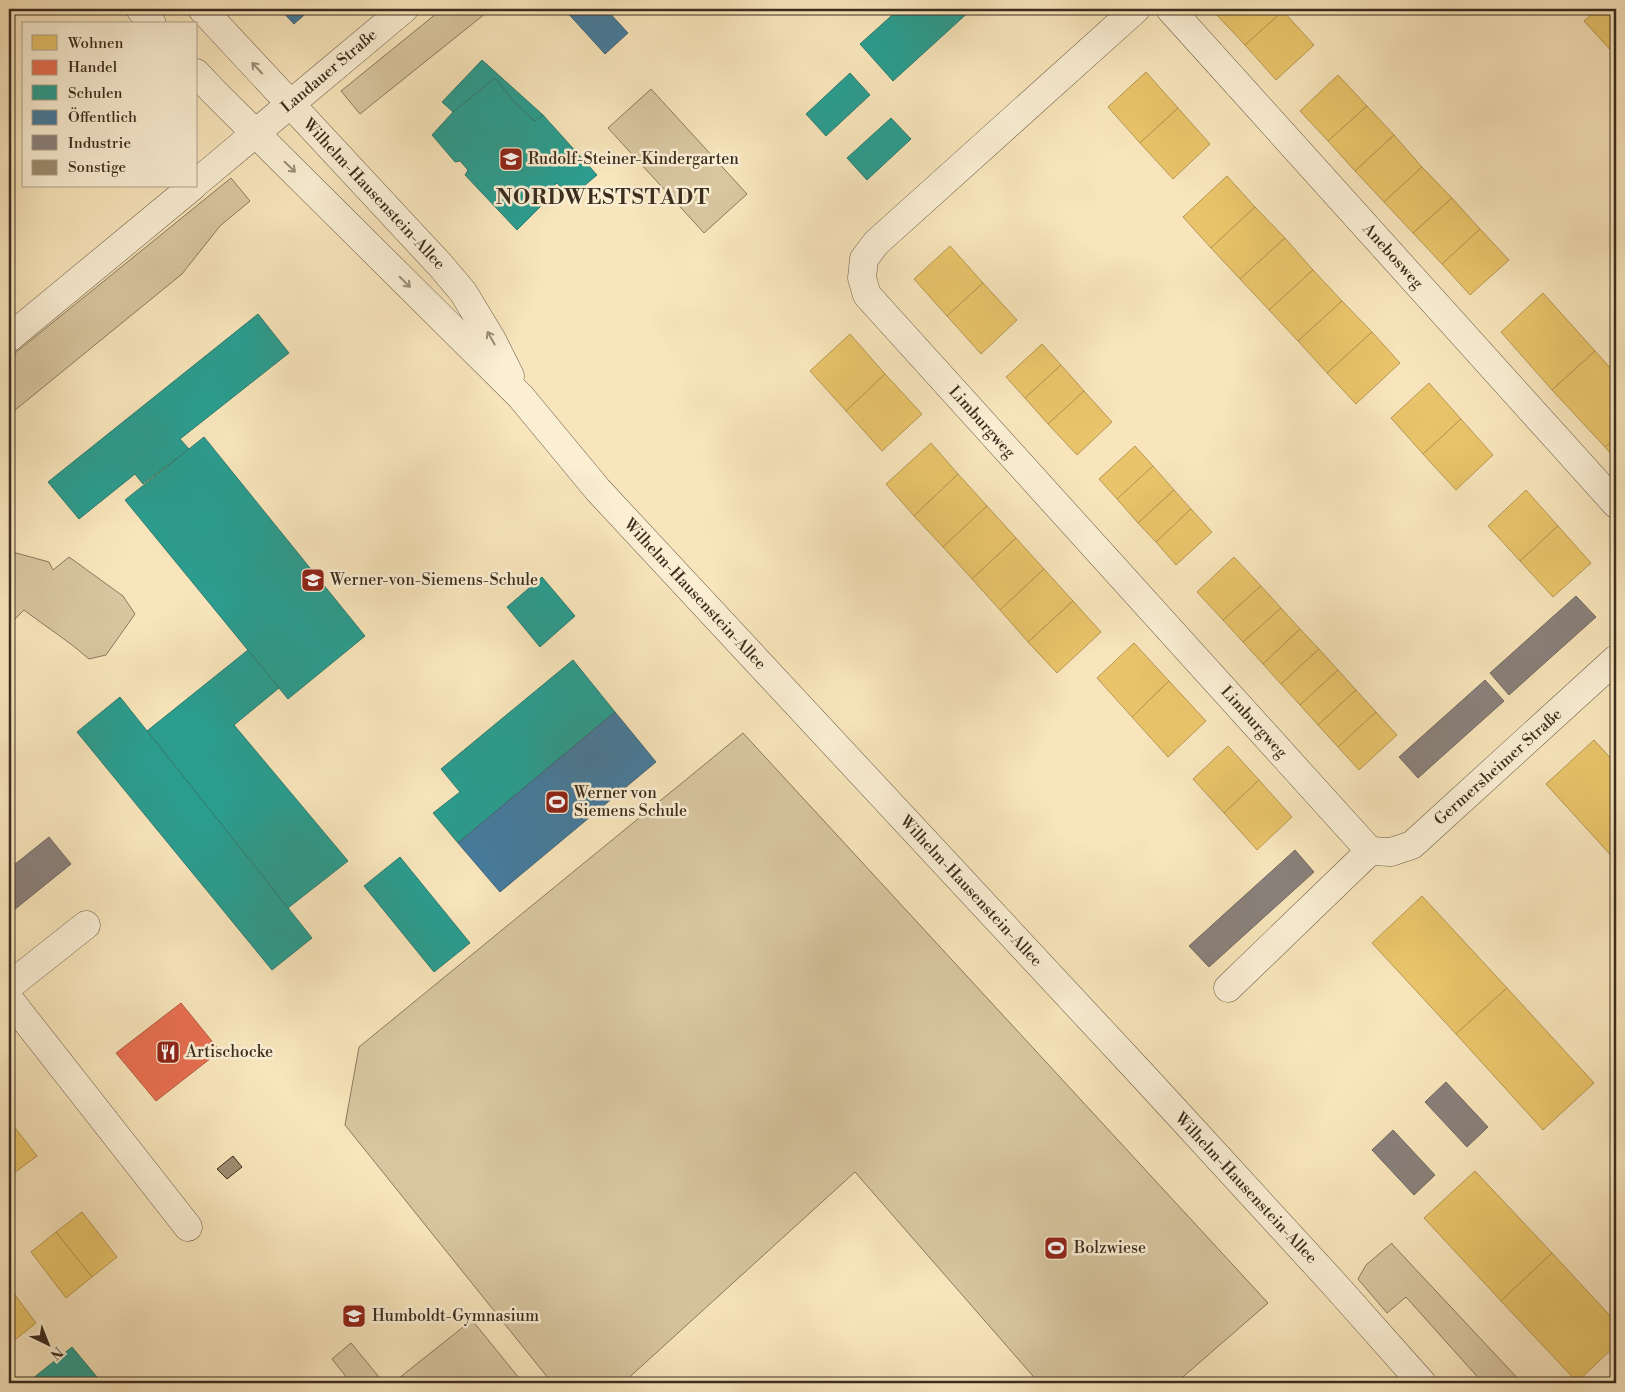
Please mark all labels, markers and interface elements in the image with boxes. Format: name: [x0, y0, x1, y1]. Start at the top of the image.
legend: [22, 22, 198, 188]
street label: Landauer Straße: [277, 25, 381, 117]
text: Wohnen: [67, 34, 123, 53]
text: Handel: [68, 58, 118, 77]
one-way arrow: [251, 61, 263, 74]
text: Schulen: [68, 84, 123, 103]
text: Öffentlich: [68, 107, 137, 127]
street label: Wilhelm-Hausenstein-Allee: [298, 113, 449, 274]
text: Industrie: [68, 134, 131, 153]
school or university icon: Rudolf-Steiner-Kindergarten: [498, 146, 524, 172]
place label: Rudolf-Steiner-Kindergarten: [528, 149, 739, 169]
text: Sonstige: [68, 158, 126, 177]
one-way arrow: [284, 161, 297, 173]
district label: NORDWESTSTADT: [496, 185, 710, 211]
street label: Anebosweg: [1358, 218, 1428, 293]
one-way arrow: [399, 276, 411, 288]
one-way arrow: [486, 331, 496, 346]
street label: Limburgweg: [944, 382, 1020, 463]
street label: Wilhelm-Hausenstein-Allee: [619, 513, 770, 674]
school or university icon: Werner-von-Siemens-Schule: [300, 567, 326, 593]
place label: Werner-von-Siemens-Schule: [329, 570, 538, 590]
street label: Limburgweg: [1216, 682, 1292, 763]
street label: Germersheimer Straße: [1430, 704, 1566, 830]
place label: Werner von Siemens Schule: [573, 783, 687, 821]
sports icon: Werner von Siemens Schule: [544, 789, 570, 815]
street label: Wilhelm-Hausenstein-Allee: [895, 810, 1046, 971]
restaurant icon: Artischocke: [155, 1039, 181, 1065]
place label: Artischocke: [185, 1042, 273, 1062]
street label: Wilhelm-Hausenstein-Allee: [1170, 1107, 1321, 1268]
sports icon: Bolzwiese: [1043, 1235, 1069, 1261]
place label: Bolzwiese: [1073, 1238, 1146, 1258]
school or university icon: Humboldt-Gymnasium: [341, 1303, 367, 1329]
place label: Humboldt-Gymnasium: [372, 1306, 539, 1326]
north arrow: [22, 1320, 72, 1370]
text: N: [46, 1342, 66, 1363]

